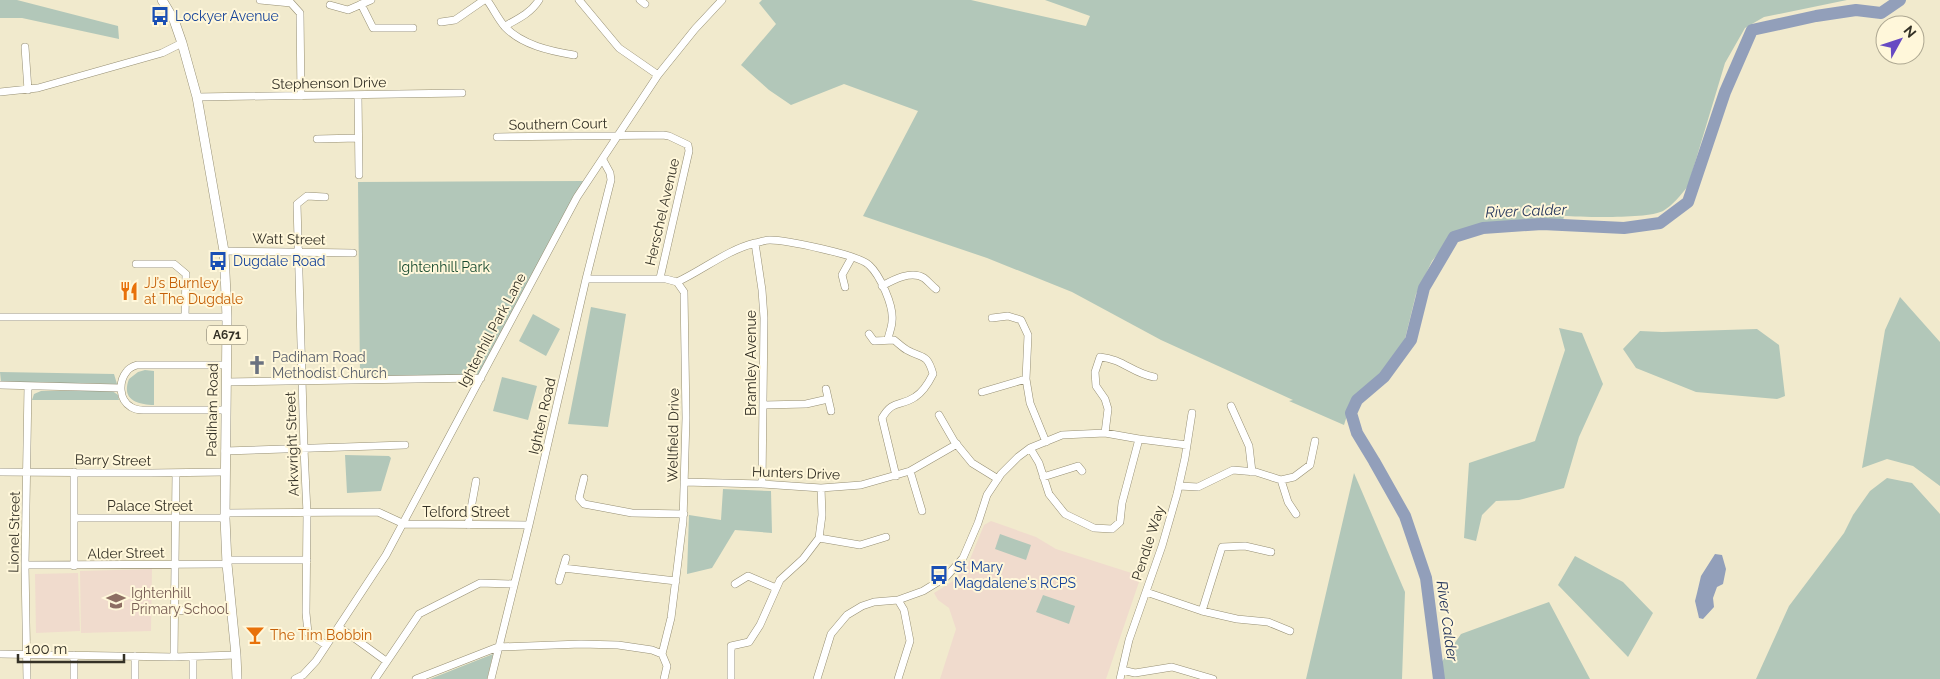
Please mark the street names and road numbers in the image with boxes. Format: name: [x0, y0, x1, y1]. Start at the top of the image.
street label: Stephenson Drive: [272, 74, 386, 92]
street label: Southern Court: [509, 115, 608, 133]
street label: Herschel Avenue: [642, 157, 682, 267]
street label: Watt Street: [252, 230, 326, 248]
street label: Ightenhill Park Lane: [455, 270, 529, 390]
street label: Bramley Avenue: [743, 310, 759, 416]
road number: A671: [207, 326, 247, 344]
street label: Padiham Road: [203, 363, 221, 457]
street label: Ighten Road: [525, 376, 559, 456]
street label: Wellfield Drive: [664, 388, 682, 482]
street label: Arkwright Street: [282, 391, 302, 497]
street label: Barry Street: [75, 451, 152, 469]
street label: Hunters Drive: [752, 463, 840, 483]
street label: Lionel Street: [5, 491, 23, 573]
street label: Palace Street: [107, 498, 193, 514]
street label: Pendle Way: [1128, 503, 1168, 582]
street label: Telford Street: [422, 504, 510, 520]
street label: Alder Street: [87, 544, 165, 562]

